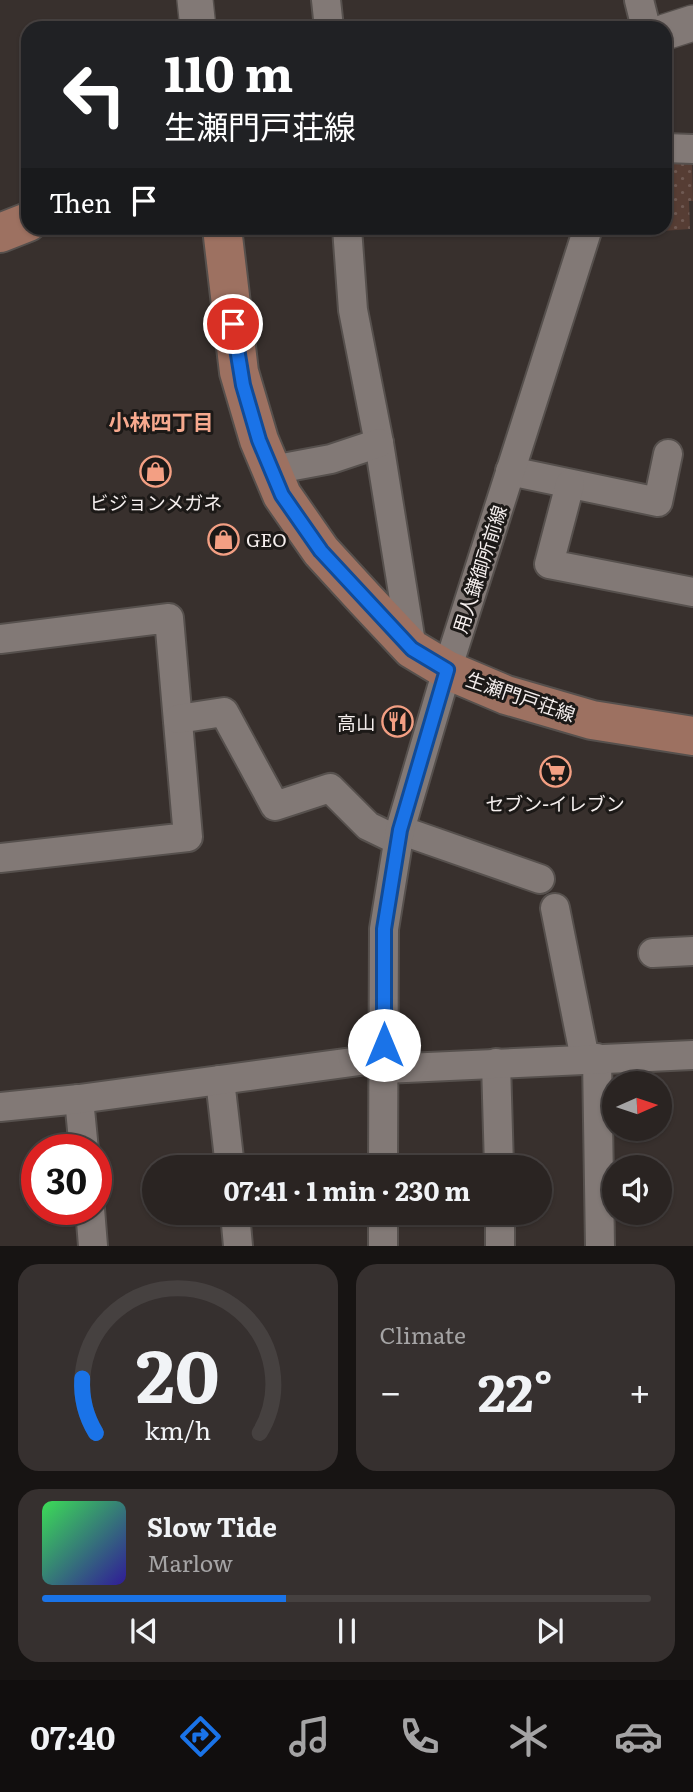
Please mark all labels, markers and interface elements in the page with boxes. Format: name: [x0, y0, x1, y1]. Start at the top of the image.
text: 110 m: [164, 34, 293, 107]
icon: left: [49, 49, 140, 140]
text: 生瀬門戸荘線: [164, 101, 356, 149]
text: Then: [49, 182, 111, 221]
icon: arrive: [125, 182, 163, 220]
pin: [203, 294, 263, 354]
icon: arrive: [214, 305, 252, 343]
district label: 小林四丁目: [109, 405, 214, 436]
shop icon: ビジョンメガネ: [139, 454, 173, 488]
place label: ビジョンメガネ: [90, 488, 222, 516]
street label: 用人鎌御所前線: [445, 501, 513, 637]
shop icon: GEO: [206, 522, 240, 556]
place label: GEO: [246, 525, 287, 553]
street label: 生瀬門戸荘線: [463, 664, 579, 728]
restaurant icon: 高山: [381, 705, 415, 739]
place label: 高山: [337, 708, 375, 736]
supermarket icon: セブン-イレブン: [538, 755, 572, 789]
place label: セブン-イレブン: [485, 789, 625, 817]
position arrow: [347, 1008, 421, 1082]
north arrow: [602, 1071, 672, 1141]
map controls: [602, 1071, 672, 1225]
speed limit sign: 30: [21, 1134, 112, 1225]
button: sound: [602, 1155, 672, 1225]
text: 07:41 · 1 min · 230 m: [223, 1170, 471, 1209]
text: Climate: [380, 1317, 466, 1351]
text: 20: [136, 1318, 220, 1426]
text: 22°: [478, 1351, 553, 1428]
text: −: [380, 1361, 402, 1418]
text: +: [629, 1361, 651, 1418]
text: km/h: [144, 1411, 211, 1448]
text: Slow Tide: [147, 1506, 277, 1545]
text: Marlow: [147, 1545, 233, 1579]
icon: previous: [125, 1612, 163, 1650]
icon: pause: [328, 1612, 366, 1650]
icon: next: [531, 1612, 569, 1650]
text: 07:40: [30, 1712, 116, 1760]
icon: directions: [176, 1712, 225, 1761]
icon: music: [285, 1712, 334, 1761]
icon: phone: [395, 1712, 444, 1761]
icon: climate: [504, 1712, 553, 1761]
icon: car: [614, 1712, 663, 1761]

